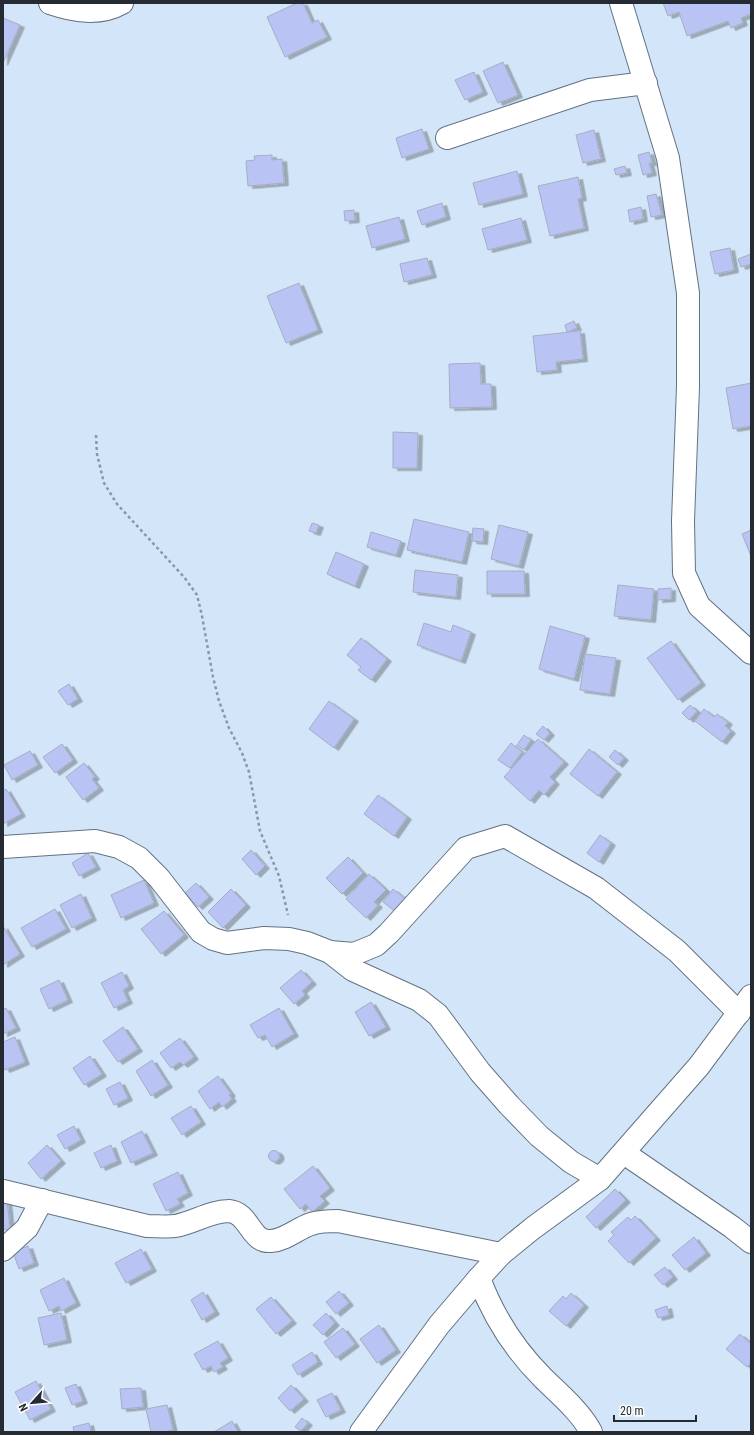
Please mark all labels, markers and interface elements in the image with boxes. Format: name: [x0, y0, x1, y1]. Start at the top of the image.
north arrow: [12, 1383, 52, 1423]
scale bar: [614, 1397, 696, 1423]
text: N: [16, 1401, 31, 1413]
text: 20 m: [620, 1404, 644, 1418]

